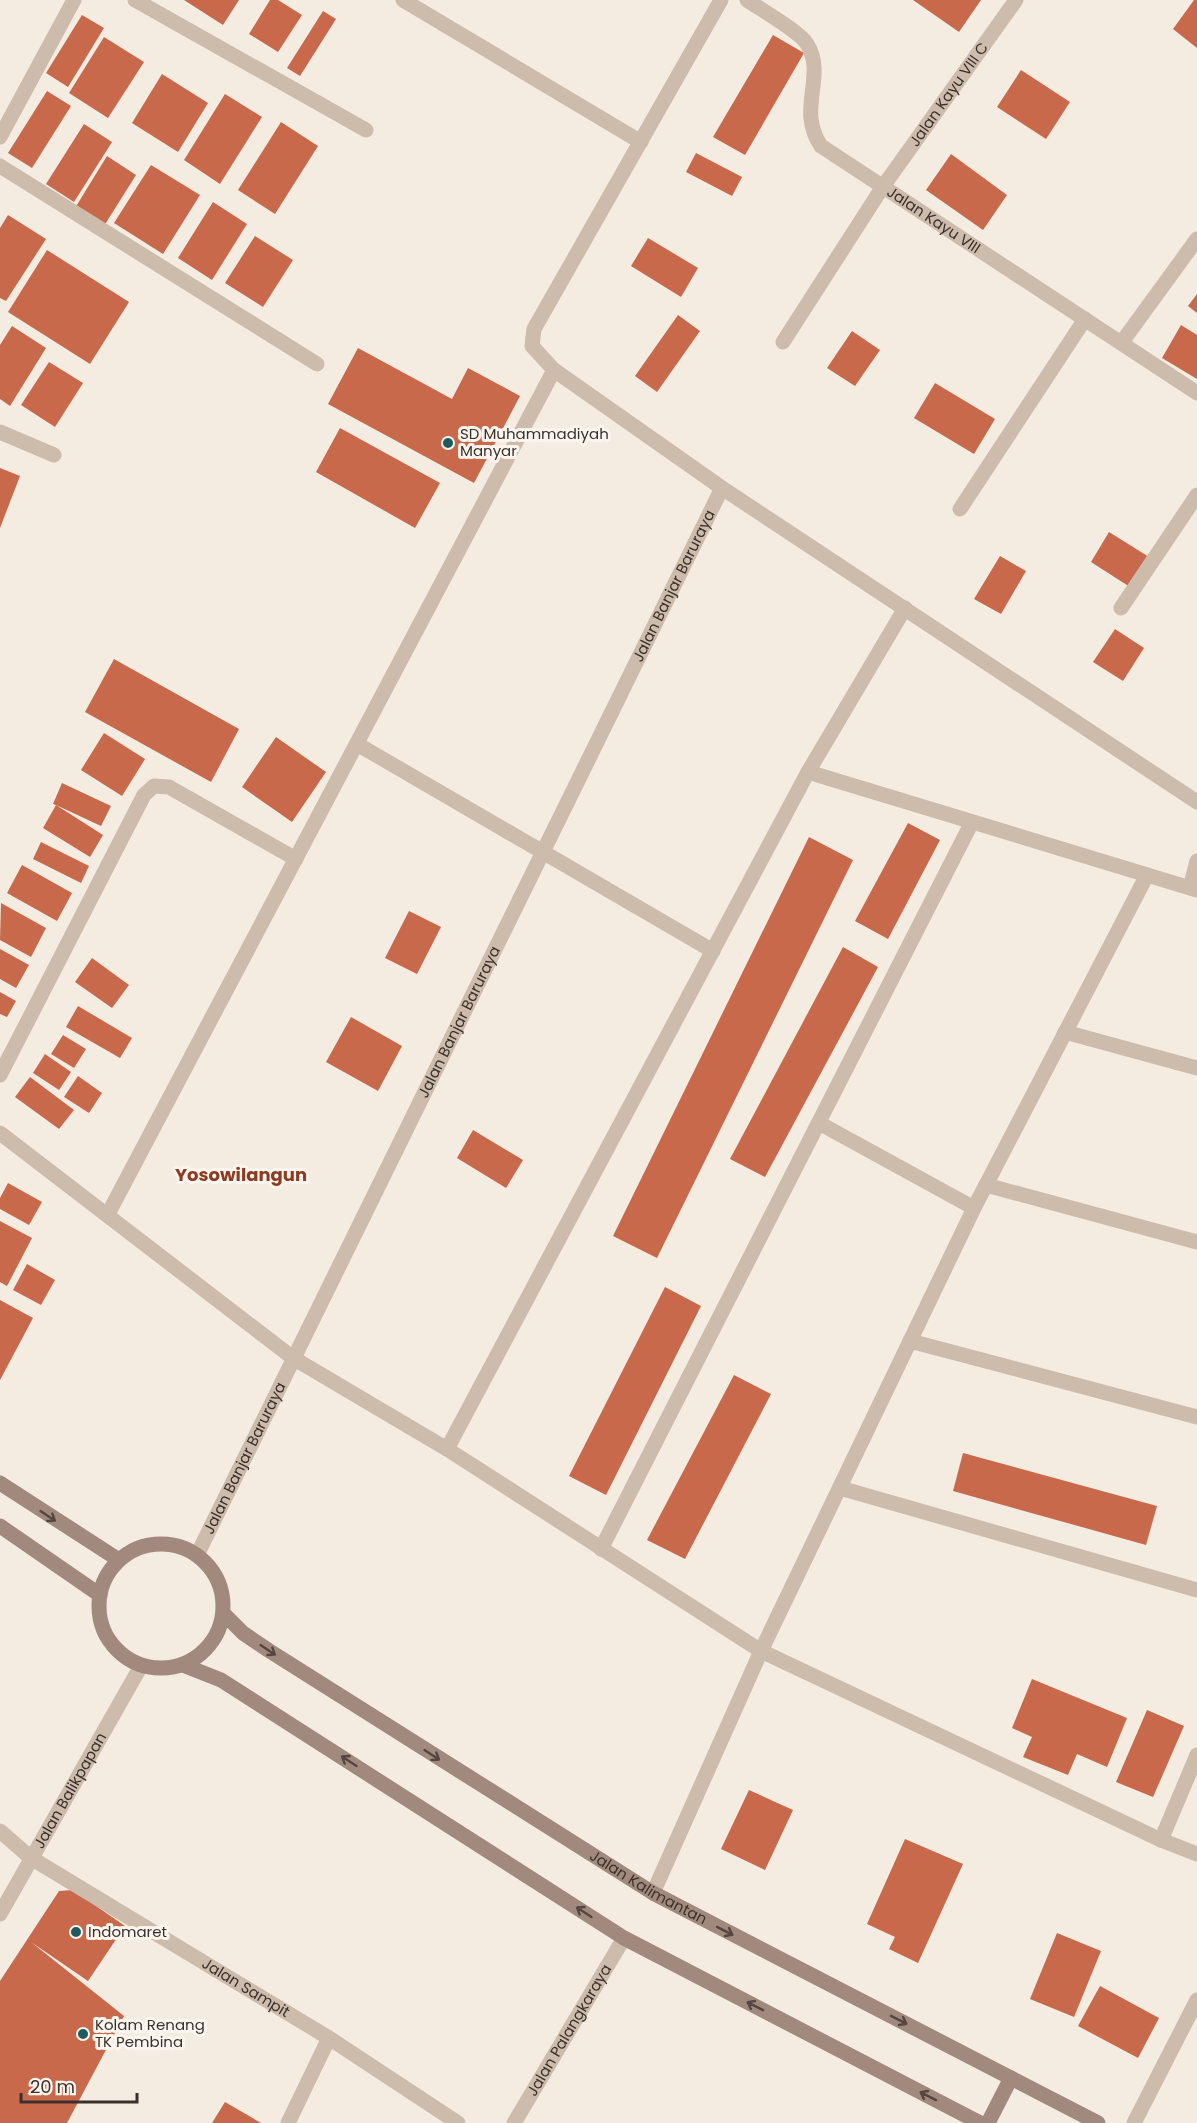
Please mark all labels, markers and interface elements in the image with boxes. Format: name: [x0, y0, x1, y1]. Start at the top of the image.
street label: Jalan Kayu VIII C: [904, 38, 993, 151]
street label: Jalan Kayu VIII: [883, 181, 985, 258]
place label: SD Muhammadiyah Manyar: [460, 423, 609, 461]
marker: SD Muhammadiyah Manyar: [441, 436, 455, 450]
street label: Jalan Banjar Baruraya: [627, 506, 720, 665]
street label: Jalan Banjar Baruraya: [413, 942, 505, 1101]
district label: Yosowilangun: [175, 1162, 307, 1187]
street label: Jalan Banjar Baruraya: [198, 1378, 291, 1537]
one-way arrow: [40, 1510, 56, 1522]
one-way arrow: [259, 1644, 276, 1656]
street label: Jalan Balikpapan: [28, 1729, 111, 1852]
one-way arrow: [423, 1750, 440, 1762]
one-way arrow: [341, 1755, 358, 1767]
street label: Jalan Kalimantan: [586, 1845, 711, 1929]
one-way arrow: [576, 1906, 593, 1918]
place label: Indomaret: [88, 1921, 167, 1942]
marker: Indomaret: [69, 1925, 83, 1939]
one-way arrow: [716, 1926, 734, 1937]
street label: Jalan Sampit: [198, 1953, 294, 2022]
street label: Jalan Palangkaraya: [521, 1960, 616, 2100]
one-way arrow: [746, 2000, 764, 2011]
place label: Kolam Renang TK Pembina: [95, 2014, 205, 2052]
one-way arrow: [890, 2014, 907, 2026]
marker: Kolam Renang TK Pembina: [76, 2027, 90, 2041]
scale bar: [21, 2066, 136, 2104]
text: 20 m: [30, 2074, 75, 2099]
one-way arrow: [919, 2090, 937, 2101]

